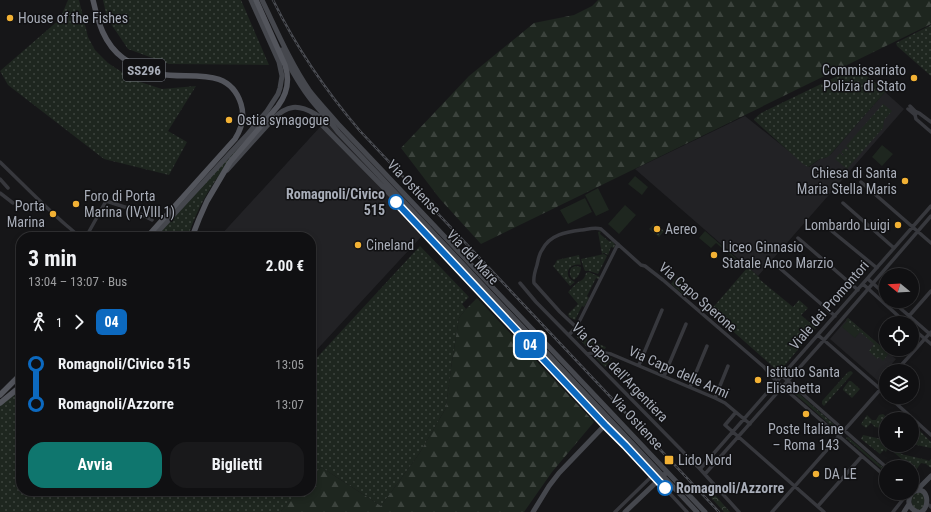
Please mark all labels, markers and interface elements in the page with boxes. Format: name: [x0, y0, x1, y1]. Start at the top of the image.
place label: House of the Fishes: [18, 10, 128, 26]
marker: House of the Fishes: [5, 13, 15, 23]
road number: SS296: [123, 59, 165, 81]
place label: Commissariato Polizia di Stato: [822, 62, 906, 94]
marker: Commissariato Polizia di Stato: [909, 73, 919, 83]
place label: Ostia synagogue: [237, 112, 329, 128]
marker: Ostia synagogue: [224, 115, 234, 125]
street label: Via Ostiense: [384, 156, 444, 218]
place label: Chiesa di Santa Maria Stella Maris: [797, 165, 897, 197]
marker: Chiesa di Santa Maria Stella Maris: [900, 176, 910, 186]
place label: Romagnoli/Civico 515: [286, 186, 385, 218]
place label: Foro di Porta Marina (IV,VIII,1): [84, 188, 175, 221]
marker: Romagnoli/Civico 515: [388, 194, 404, 210]
place label: Porta Marina: [7, 198, 45, 230]
marker: Foro di Porta Marina (IV,VIII,1): [71, 199, 81, 209]
marker: Porta Marina: [48, 209, 58, 219]
place label: Lombardo Luigi: [804, 217, 890, 233]
marker: Lombardo Luigi: [893, 220, 903, 230]
place label: Aereo: [665, 221, 697, 237]
marker: Aereo: [652, 224, 662, 234]
street label: Via del Mare: [444, 226, 503, 288]
place label: Cineland: [366, 237, 414, 253]
place label: Liceo Ginnasio Statale Anco Marzio: [722, 239, 833, 271]
marker: Cineland: [353, 240, 363, 250]
text: 3 min: [28, 246, 77, 271]
marker: Liceo Ginnasio Statale Anco Marzio: [709, 250, 719, 260]
text: 2.00 €: [266, 257, 304, 275]
street label: Viale dei Promontori: [786, 257, 872, 353]
street label: Via Capo Sperone: [656, 259, 741, 335]
north arrow: [879, 268, 919, 308]
map controls: [879, 268, 919, 500]
text: 13:04 – 13:07 · Bus: [28, 274, 127, 289]
icon: walk: [28, 311, 50, 333]
icon: forward: [68, 311, 90, 333]
text: 04: [104, 314, 119, 330]
text: 1: [56, 315, 62, 330]
button: locate: [879, 316, 919, 356]
street label: Via Capo dell'Argentiera: [569, 319, 671, 425]
line badge: 04: [512, 332, 548, 358]
text: 04: [523, 337, 537, 353]
street label: Via Capo delle Armi: [626, 343, 732, 401]
text: Romagnoli/Civico 515: [58, 355, 190, 373]
text: 13:05: [275, 357, 304, 372]
place label: Istituto Santa Elisabetta: [766, 364, 840, 396]
button: layers: [879, 364, 919, 404]
marker: Istituto Santa Elisabetta: [753, 375, 763, 385]
street label: Via Ostiense: [607, 391, 667, 453]
text: Romagnoli/Azzorre: [58, 395, 174, 413]
text: 13:07: [275, 397, 304, 412]
marker: Poste Italiane – Roma 143: [801, 409, 811, 419]
button: +: [879, 412, 919, 452]
place label: Poste Italiane – Roma 143: [768, 421, 844, 453]
button: Avvia: [28, 442, 162, 488]
button: Biglietti: [170, 442, 304, 488]
place label: Lido Nord: [678, 452, 732, 468]
marker: Lido Nord: [663, 454, 675, 466]
button: −: [879, 460, 919, 500]
place label: DA LE: [824, 466, 857, 482]
marker: DA LE: [811, 469, 821, 479]
marker: Romagnoli/Azzorre: [657, 480, 673, 496]
place label: Romagnoli/Azzorre: [676, 480, 784, 496]

